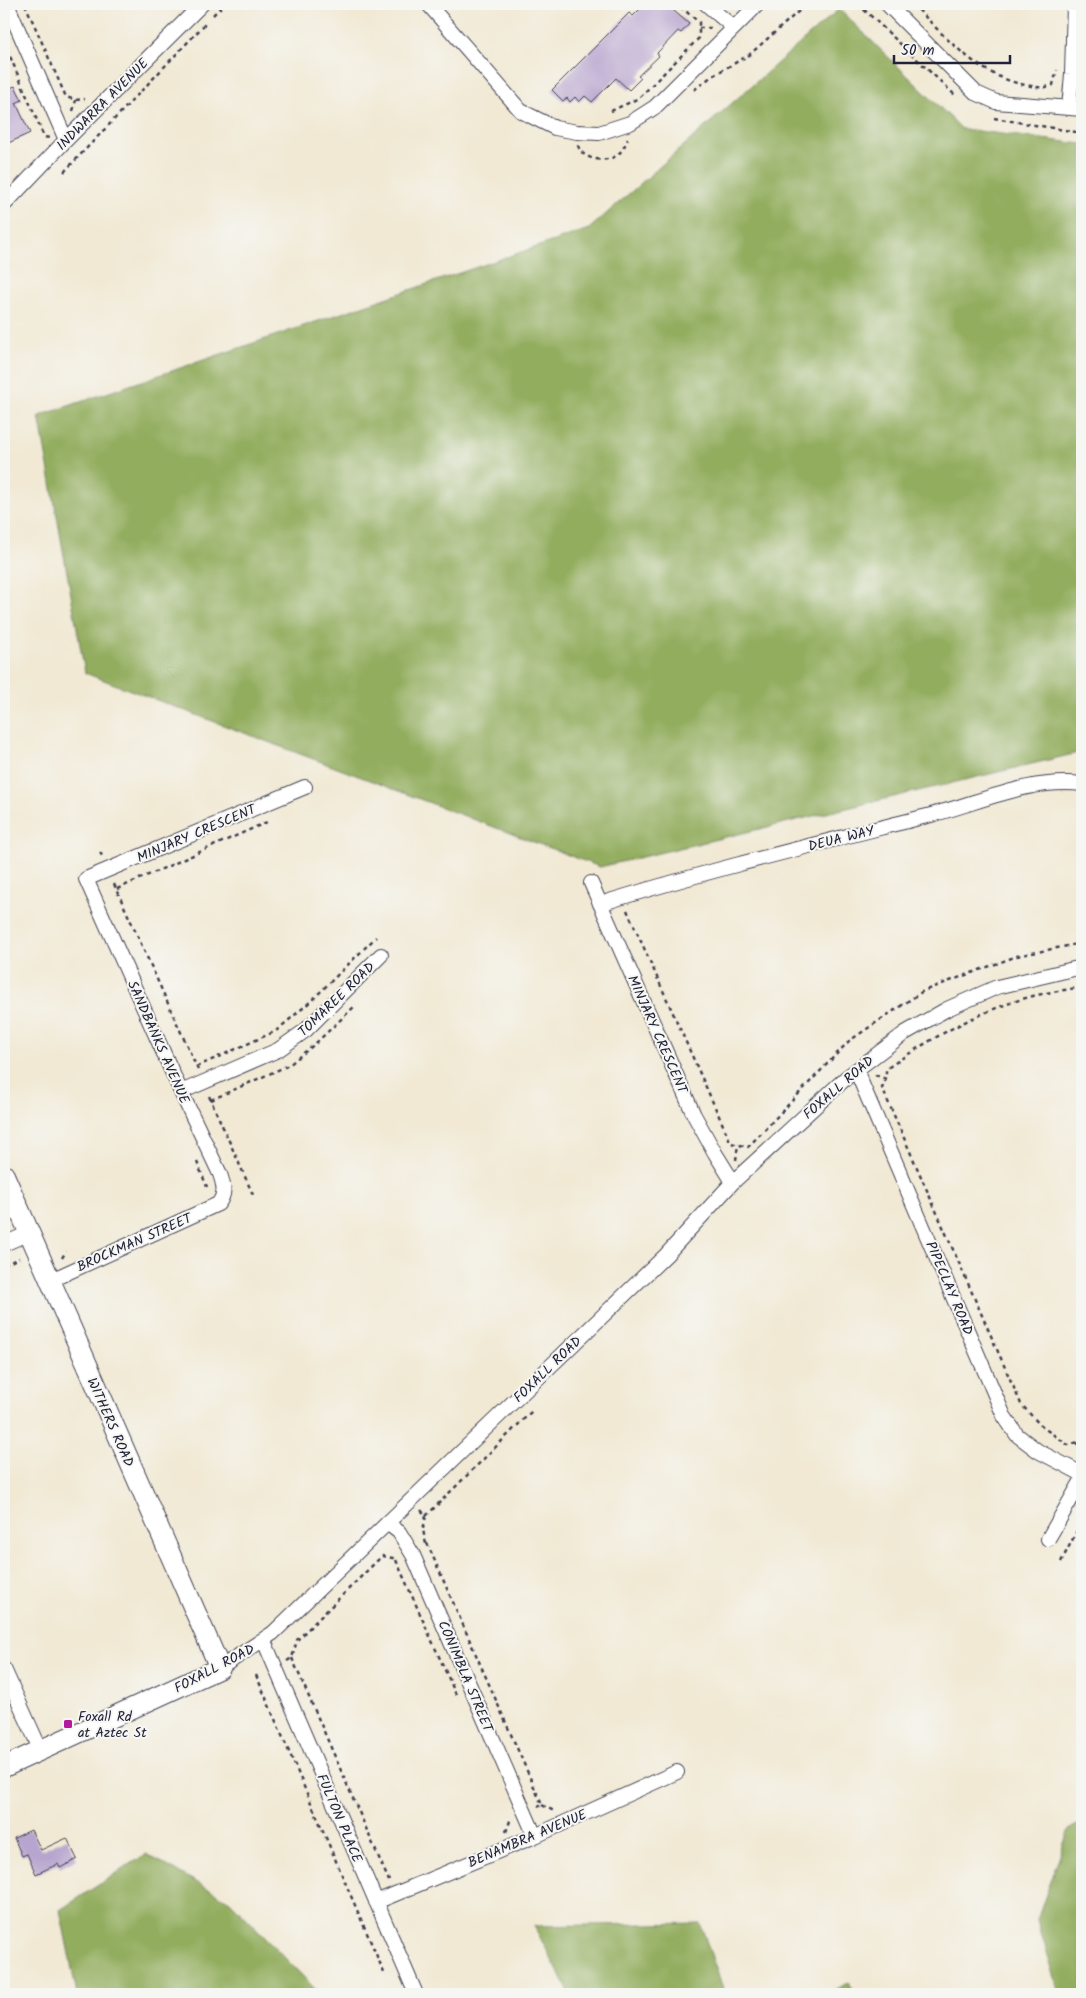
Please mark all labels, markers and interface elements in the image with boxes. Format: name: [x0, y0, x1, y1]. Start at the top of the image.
scale bar: [894, 32, 1010, 64]
text: 50 m: [901, 39, 935, 63]
street label: INDWARRA AVENUE: [51, 53, 155, 156]
street label: MINJARY CRESCENT: [133, 798, 261, 869]
street label: DEUA WAY: [806, 820, 877, 858]
street label: TOMAREE ROAD: [293, 957, 380, 1042]
street label: MINJARY CRESCENT: [621, 972, 694, 1098]
street label: SANDBANKS AVENUE: [121, 977, 195, 1108]
street label: FOXALL ROAD: [798, 1050, 879, 1125]
street label: BROCKMAN STREET: [73, 1207, 197, 1278]
street label: PIPECLAY ROAD: [919, 1238, 979, 1339]
street label: FOXALL ROAD: [508, 1331, 587, 1408]
street label: WITHERS ROAD: [81, 1374, 140, 1471]
street label: CONIMBLA STREET: [432, 1617, 499, 1737]
street label: FOXALL ROAD: [170, 1638, 259, 1699]
place label: Foxall Rd at Aztec St: [78, 1706, 147, 1744]
marker: Foxall Rd at Aztec St: [62, 1718, 74, 1730]
street label: FULTON PLACE: [310, 1770, 368, 1867]
street label: BENAMBRA AVENUE: [464, 1804, 591, 1874]

